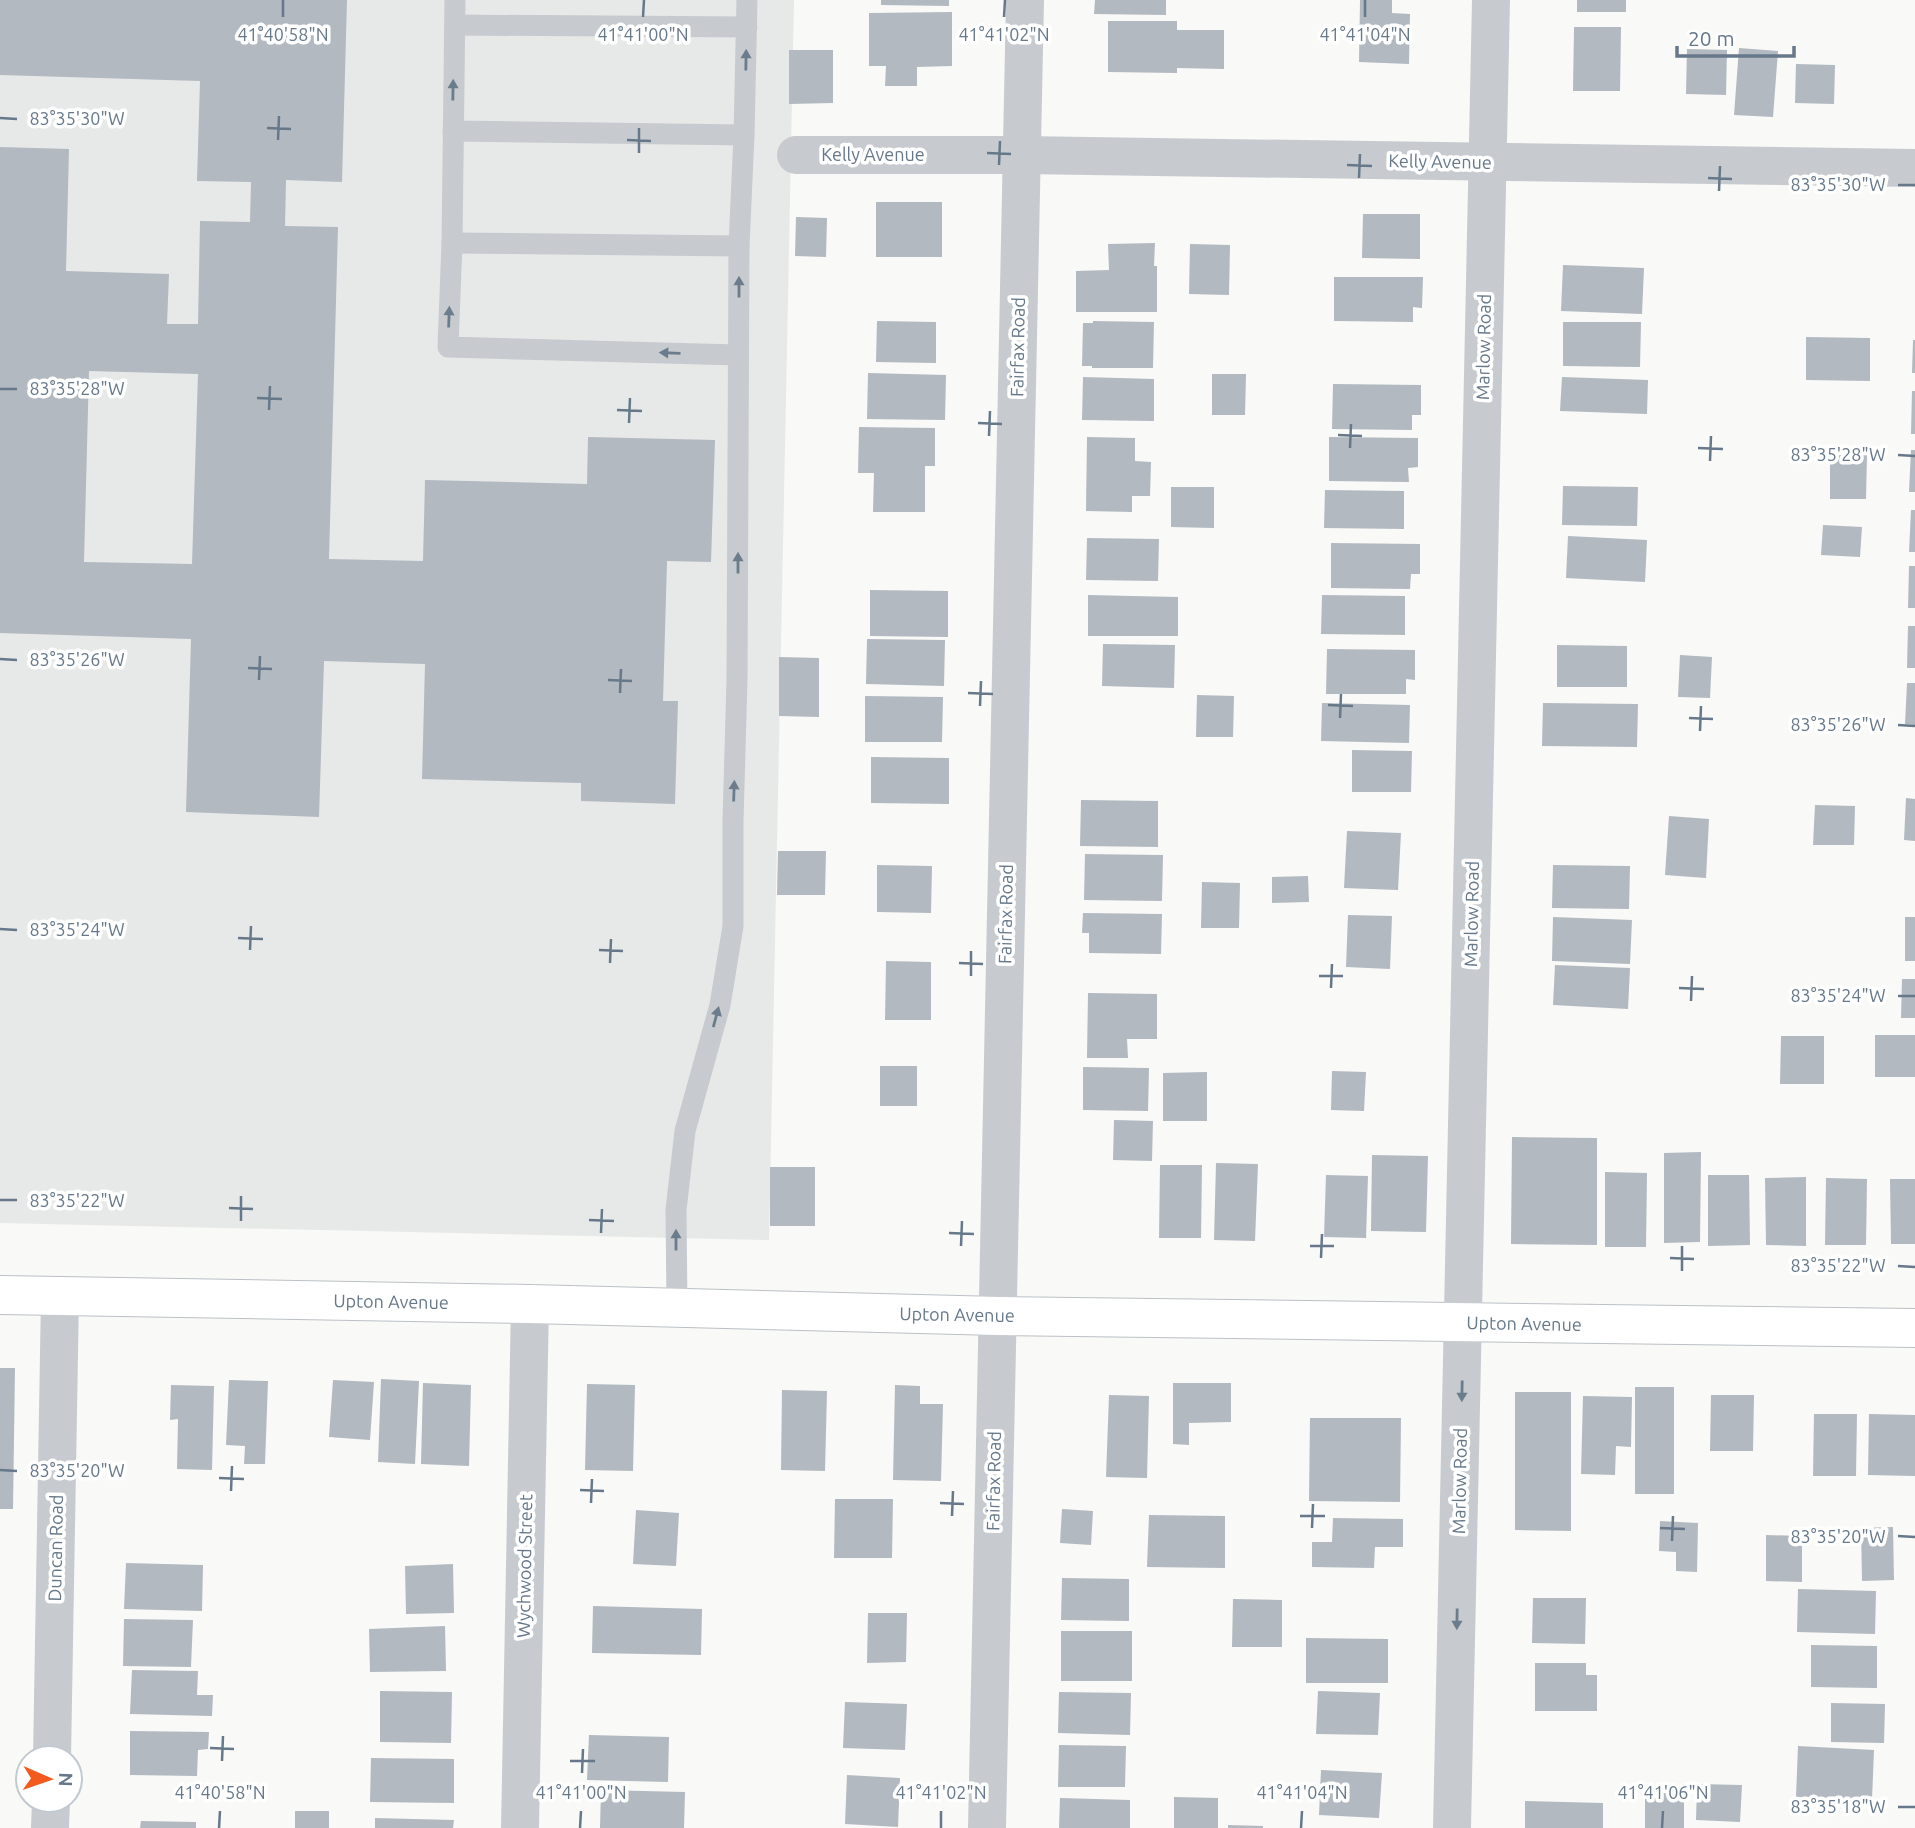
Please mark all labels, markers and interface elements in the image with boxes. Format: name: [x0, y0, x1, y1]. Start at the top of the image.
scale bar: [1677, 14, 1794, 58]
text: 41°40'58"N: [237, 24, 329, 44]
text: 41°41'00"N: [597, 24, 689, 44]
text: 41°41'02"N: [958, 24, 1050, 44]
text: 41°41'04"N: [1319, 24, 1411, 44]
text: 20 m: [1688, 26, 1735, 50]
one-way arrow: [740, 48, 752, 70]
one-way arrow: [448, 79, 459, 101]
text: 83°35'30"W: [29, 108, 125, 128]
street label: Kelly Avenue: [821, 144, 925, 164]
street label: Kelly Avenue: [1388, 150, 1492, 172]
text: 83°35'30"W: [1790, 174, 1886, 194]
one-way arrow: [733, 276, 745, 298]
street label: Marlow Road: [1472, 294, 1494, 400]
street label: Fairfax Road: [1006, 297, 1028, 397]
one-way arrow: [443, 306, 454, 328]
one-way arrow: [659, 348, 681, 359]
text: 83°35'28"W: [29, 378, 125, 398]
text: 83°35'28"W: [1790, 444, 1886, 464]
one-way arrow: [732, 552, 744, 574]
text: 83°35'26"W: [29, 649, 125, 669]
text: 83°35'26"W: [1790, 714, 1886, 734]
one-way arrow: [728, 780, 739, 802]
street label: Marlow Road: [1460, 861, 1482, 967]
street label: Fairfax Road: [994, 864, 1016, 964]
text: 83°35'24"W: [29, 919, 125, 939]
text: 83°35'24"W: [1790, 985, 1886, 1005]
one-way arrow: [712, 1006, 722, 1027]
text: 83°35'22"W: [29, 1190, 125, 1210]
one-way arrow: [670, 1228, 682, 1250]
text: 83°35'22"W: [1790, 1255, 1886, 1275]
street label: Upton Avenue: [333, 1290, 449, 1312]
street label: Upton Avenue: [899, 1303, 1015, 1325]
street label: Upton Avenue: [1466, 1312, 1582, 1334]
one-way arrow: [1456, 1381, 1467, 1403]
street label: Marlow Road: [1448, 1428, 1470, 1534]
street label: Fairfax Road: [982, 1431, 1004, 1531]
text: 83°35'20"W: [29, 1460, 125, 1480]
street label: Duncan Road: [44, 1494, 66, 1602]
street label: Wychwood Street: [513, 1494, 535, 1638]
text: 83°35'20"W: [1790, 1526, 1886, 1546]
one-way arrow: [1451, 1608, 1462, 1630]
north arrow: [14, 1744, 84, 1814]
text: N: [55, 1772, 77, 1787]
text: 41°40'58"N: [174, 1782, 266, 1802]
text: 41°41'00"N: [535, 1782, 627, 1802]
text: 41°41'02"N: [895, 1782, 987, 1802]
text: 41°41'04"N: [1256, 1782, 1348, 1802]
text: 41°41'06"N: [1617, 1782, 1709, 1802]
text: 83°35'18"W: [1790, 1796, 1886, 1816]

